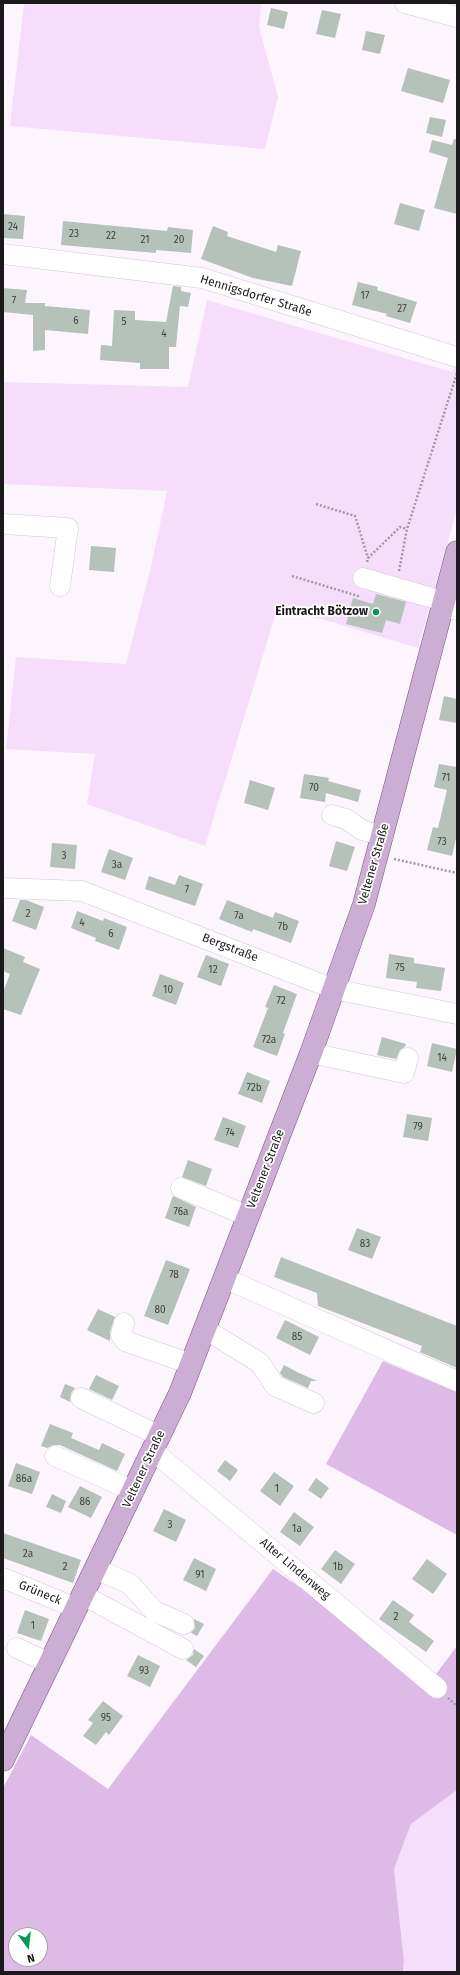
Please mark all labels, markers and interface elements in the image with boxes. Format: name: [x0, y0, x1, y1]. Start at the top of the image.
house number: 24: [8, 221, 18, 233]
house number: 23: [69, 228, 79, 240]
house number: 22: [106, 230, 116, 242]
house number: 21: [140, 234, 150, 246]
house number: 20: [174, 234, 184, 246]
street label: Hennigsdorfer Straße: [198, 272, 314, 320]
house number: 17: [361, 290, 369, 302]
house number: 7: [12, 295, 16, 307]
house number: 27: [397, 303, 407, 315]
house number: 6: [73, 315, 79, 327]
house number: 5: [121, 316, 127, 328]
house number: 4: [161, 328, 167, 340]
place label: Eintracht Bötzow: [275, 605, 368, 619]
marker: Eintracht Bötzow: [371, 607, 381, 617]
house number: 71: [442, 772, 450, 784]
house number: 70: [309, 782, 319, 794]
street label: Veltener Straße: [356, 822, 392, 906]
house number: 73: [437, 836, 447, 848]
house number: 3: [62, 850, 66, 862]
house number: 3a: [112, 859, 122, 871]
house number: 7: [185, 884, 189, 896]
house number: 2: [26, 908, 30, 920]
house number: 7a: [234, 910, 244, 922]
house number: 4: [79, 917, 85, 929]
house number: 7b: [278, 921, 288, 933]
house number: 6: [108, 928, 114, 940]
street label: Bergstraße: [200, 931, 260, 965]
house number: 75: [395, 962, 405, 974]
house number: 12: [208, 964, 218, 976]
house number: 10: [163, 984, 173, 996]
house number: 72: [276, 995, 286, 1007]
house number: 72a: [262, 1034, 276, 1046]
house number: 14: [437, 1052, 447, 1064]
house number: 72b: [246, 1082, 262, 1094]
house number: 79: [413, 1121, 423, 1133]
house number: 74: [225, 1127, 235, 1139]
street label: Veltener Straße: [244, 1127, 288, 1211]
house number: 76a: [174, 1206, 188, 1218]
house number: 83: [360, 1238, 370, 1250]
house number: 78: [169, 1269, 179, 1281]
house number: 80: [154, 1304, 166, 1316]
house number: 85: [292, 1331, 302, 1343]
street label: Veltener Straße: [120, 1428, 168, 1510]
house number: 86a: [16, 1473, 32, 1485]
house number: 1: [275, 1483, 279, 1495]
house number: 86: [80, 1496, 90, 1508]
house number: 3: [168, 1519, 172, 1531]
house number: 1a: [292, 1523, 302, 1535]
street label: Alter Lindenweg: [257, 1535, 333, 1603]
house number: 2a: [23, 1548, 33, 1560]
house number: 2: [63, 1561, 67, 1573]
house number: 1b: [333, 1561, 343, 1573]
house number: 91: [195, 1569, 205, 1581]
street label: Grüneck: [17, 1578, 63, 1608]
house number: 2: [394, 1611, 398, 1623]
house number: 1: [31, 1620, 35, 1632]
house number: 93: [139, 1665, 149, 1677]
house number: 95: [101, 1712, 111, 1724]
north arrow: [8, 1927, 48, 1967]
text: N: [26, 1951, 36, 1965]

